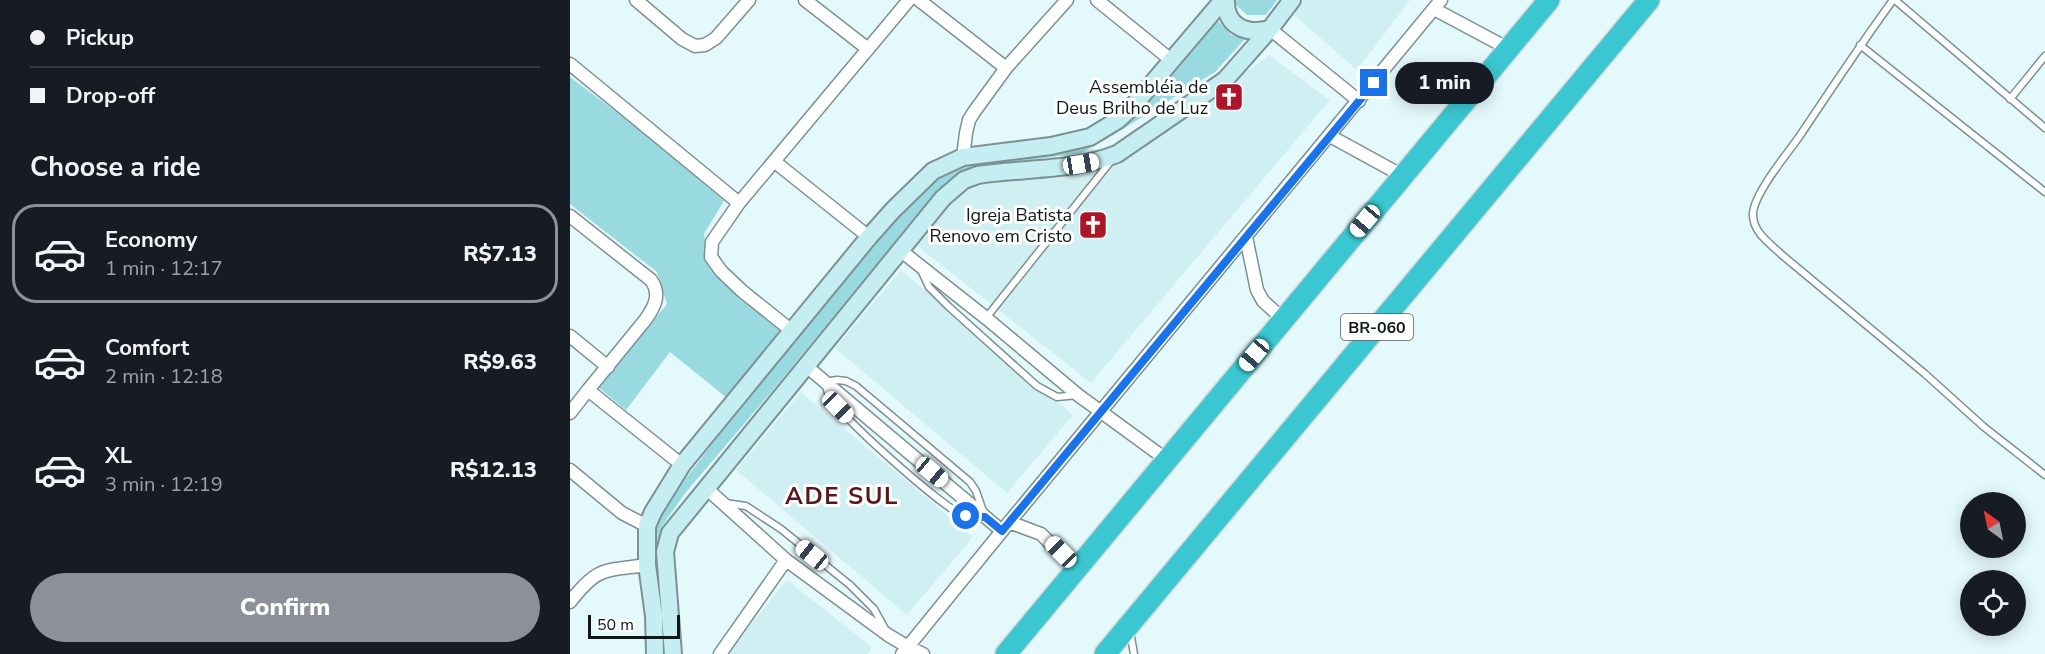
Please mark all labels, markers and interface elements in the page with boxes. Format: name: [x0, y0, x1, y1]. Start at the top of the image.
text: Pickup: [66, 23, 134, 53]
callout: 1 min: [1395, 62, 1494, 104]
route end: [1360, 69, 1387, 96]
text: 1 min: [1418, 69, 1471, 96]
place label: Assembléia de Deus Brilho de Luz: [1056, 75, 1208, 120]
text: Drop-off: [66, 81, 155, 111]
church icon: Assembléia de Deus Brilho de Luz: [1213, 81, 1245, 113]
text: Choose a ride: [30, 149, 201, 186]
car: [1062, 152, 1100, 176]
car: [1347, 201, 1383, 241]
place label: Igreja Batista Renovo em Cristo: [930, 203, 1072, 248]
church icon: Igreja Batista Renovo em Cristo: [1077, 209, 1109, 241]
text: Economy: [105, 225, 197, 255]
icon: car: [33, 227, 87, 281]
text: R$7.13: [463, 239, 537, 269]
text: 1 min · 12:17: [105, 255, 223, 282]
road number: BR-060: [1341, 314, 1413, 340]
text: Comfort: [105, 333, 189, 363]
icon: car: [33, 335, 87, 389]
car: [1236, 335, 1272, 375]
text: R$9.63: [463, 347, 537, 377]
text: 2 min · 12:18: [105, 363, 223, 390]
car: [819, 388, 857, 426]
text: XL: [105, 441, 132, 471]
icon: car: [33, 443, 87, 497]
car: [912, 454, 952, 490]
text: R$12.13: [450, 455, 537, 485]
text: 3 min · 12:19: [105, 471, 223, 498]
district label: ADE SUL: [785, 480, 899, 512]
north arrow: [1960, 492, 2026, 558]
map controls: [1960, 492, 2026, 636]
route start: [952, 502, 979, 529]
car: [1042, 533, 1080, 571]
car: [792, 537, 832, 573]
button: locate: [1960, 570, 2026, 636]
button: Confirm: [30, 573, 540, 642]
scale bar: [588, 612, 680, 640]
text: 50 m: [597, 614, 634, 636]

